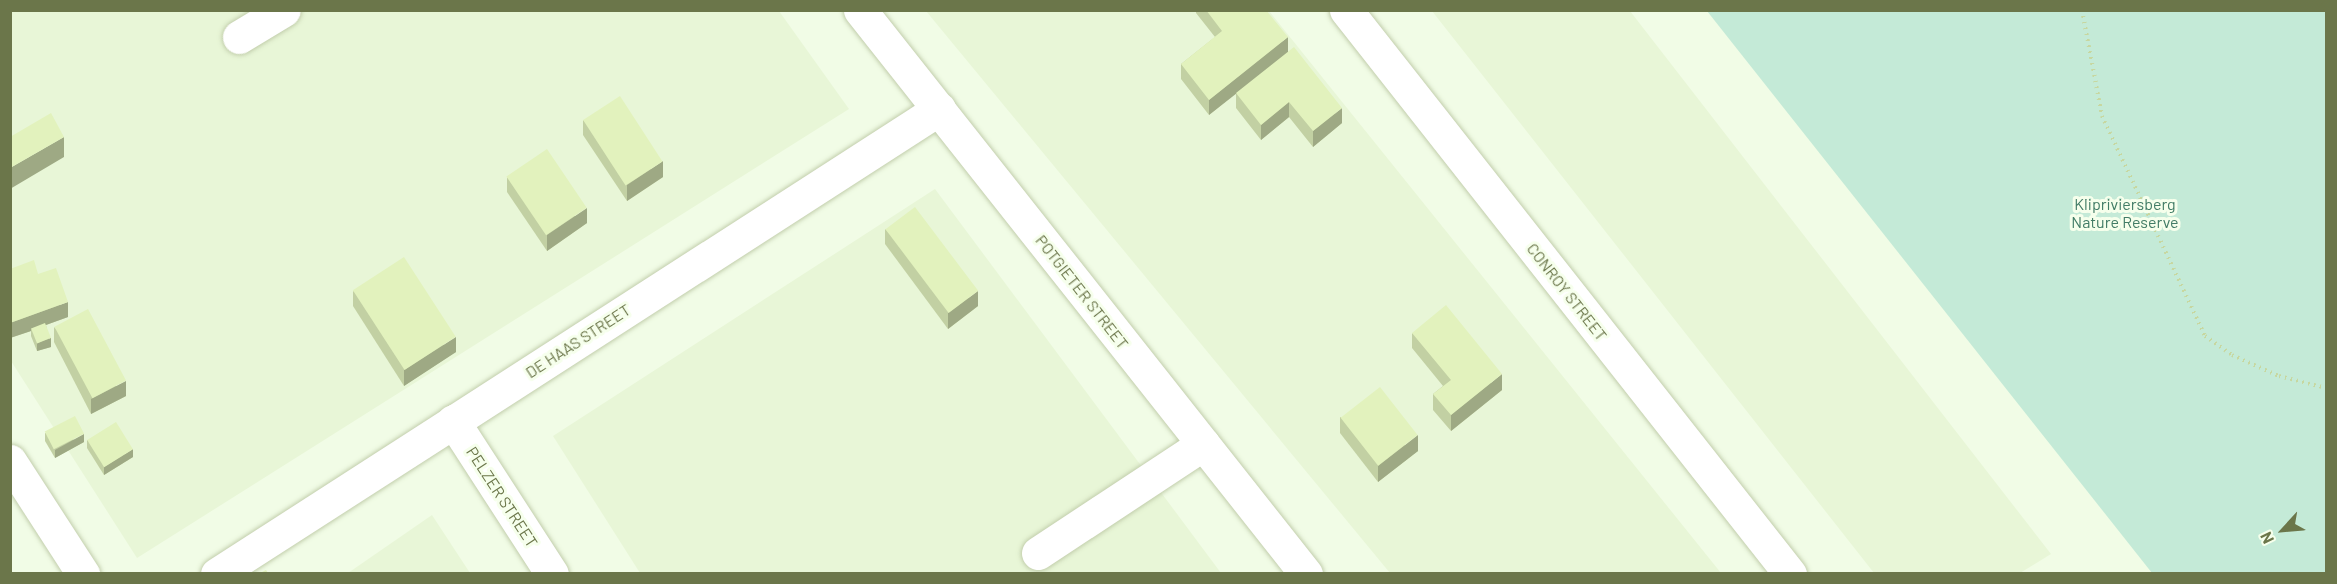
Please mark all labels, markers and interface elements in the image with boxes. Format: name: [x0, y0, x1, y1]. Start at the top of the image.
park label: Klipriviersberg Nature Reserve: [2071, 194, 2179, 232]
street label: POTGIETER STREET: [1032, 231, 1132, 353]
street label: CONROY STREET: [1523, 239, 1611, 345]
street label: DE HAAS STREET: [522, 300, 634, 382]
street label: PELZER STREET: [462, 443, 542, 551]
north arrow: [2253, 500, 2313, 560]
text: N: [2256, 529, 2277, 547]

